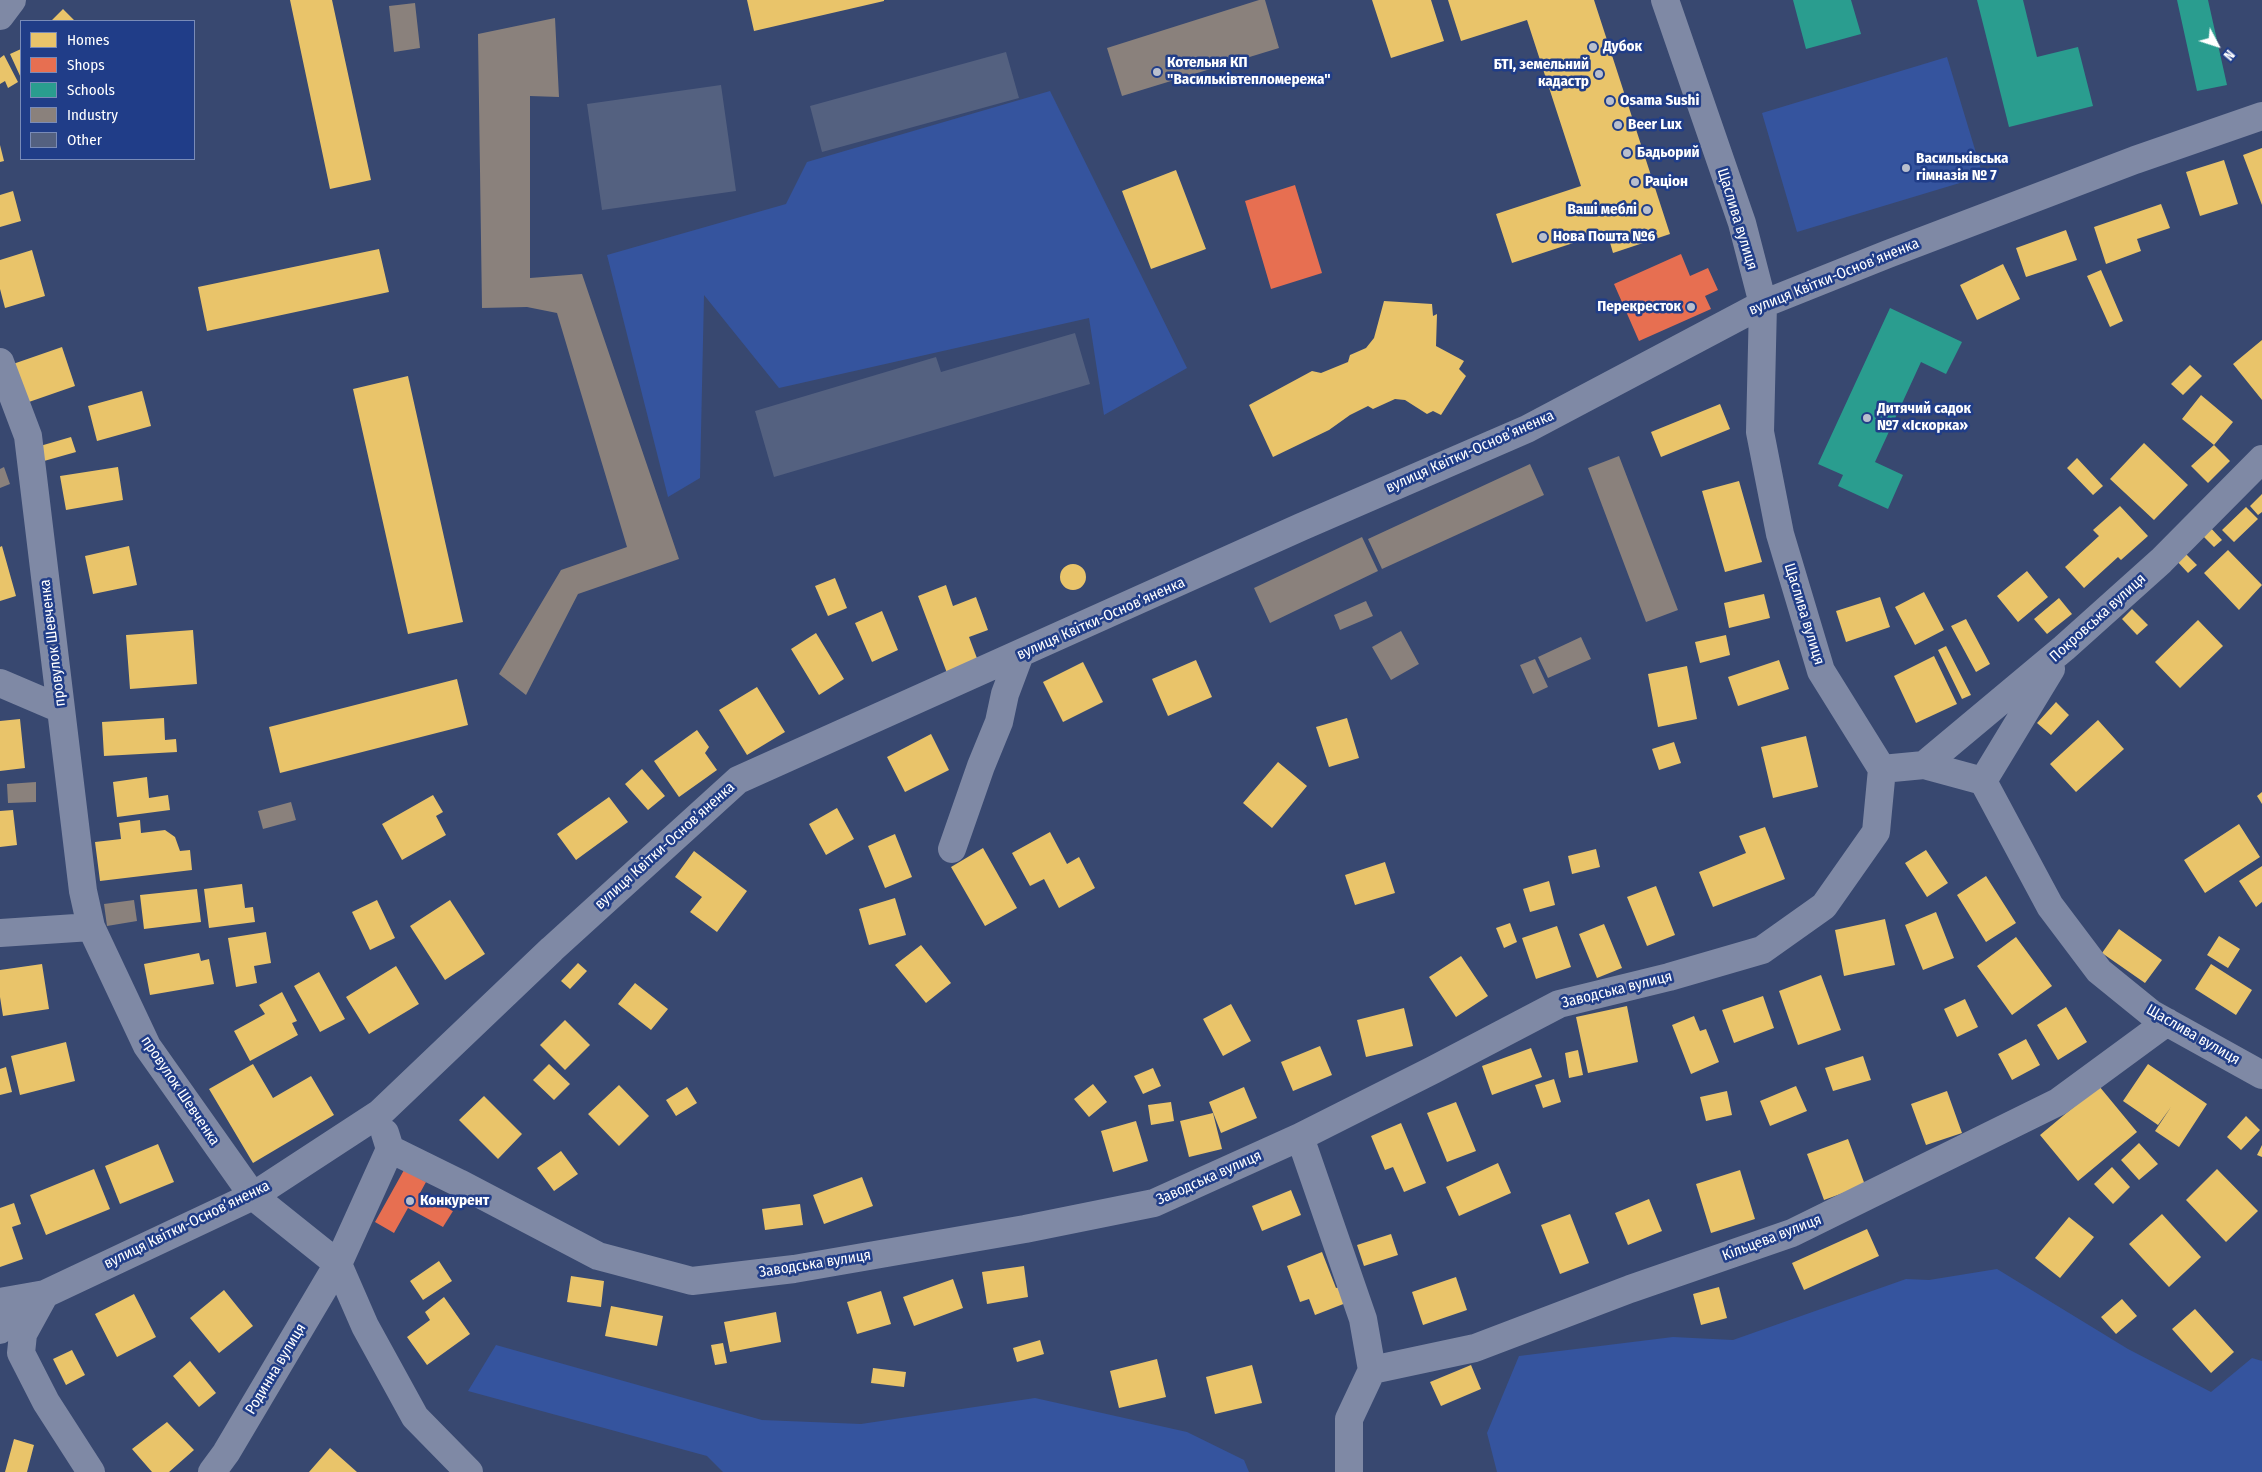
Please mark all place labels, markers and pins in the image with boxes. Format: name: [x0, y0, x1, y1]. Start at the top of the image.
place label: Дубок: [1603, 38, 1642, 56]
marker: Дубок: [1587, 41, 1599, 53]
place label: Котельня КП "Васильківтепломережа": [1167, 54, 1331, 89]
place label: БТІ, земельний кадастр: [1494, 56, 1589, 91]
marker: Котельня КП "Васильківтепломережа": [1151, 66, 1163, 78]
marker: БТІ, земельний кадастр: [1593, 68, 1605, 80]
place label: Osama Sushi: [1620, 92, 1699, 110]
marker: Osama Sushi: [1604, 95, 1616, 107]
place label: Beer Lux: [1628, 116, 1682, 134]
marker: Beer Lux: [1612, 119, 1624, 131]
place label: Бадьорий: [1637, 144, 1700, 162]
marker: Бадьорий: [1621, 147, 1633, 159]
place label: Васильківська гімназія № 7: [1916, 150, 2009, 185]
marker: Васильківська гімназія № 7: [1900, 162, 1912, 174]
place label: Раціон: [1645, 173, 1688, 191]
marker: Раціон: [1629, 176, 1641, 188]
place label: Ваші меблі: [1567, 201, 1637, 219]
marker: Ваші меблі: [1641, 204, 1653, 216]
place label: Нова Пошта №6: [1553, 228, 1655, 246]
marker: Нова Пошта №6: [1537, 231, 1549, 243]
place label: Перекресток: [1597, 298, 1681, 316]
marker: Перекресток: [1685, 301, 1697, 313]
place label: Дитячий садок №7 «Іскорка»: [1877, 400, 1971, 435]
marker: Дитячий садок №7 «Іскорка»: [1861, 412, 1873, 424]
place label: Конкурент: [420, 1192, 489, 1210]
marker: Конкурент: [404, 1195, 416, 1207]

